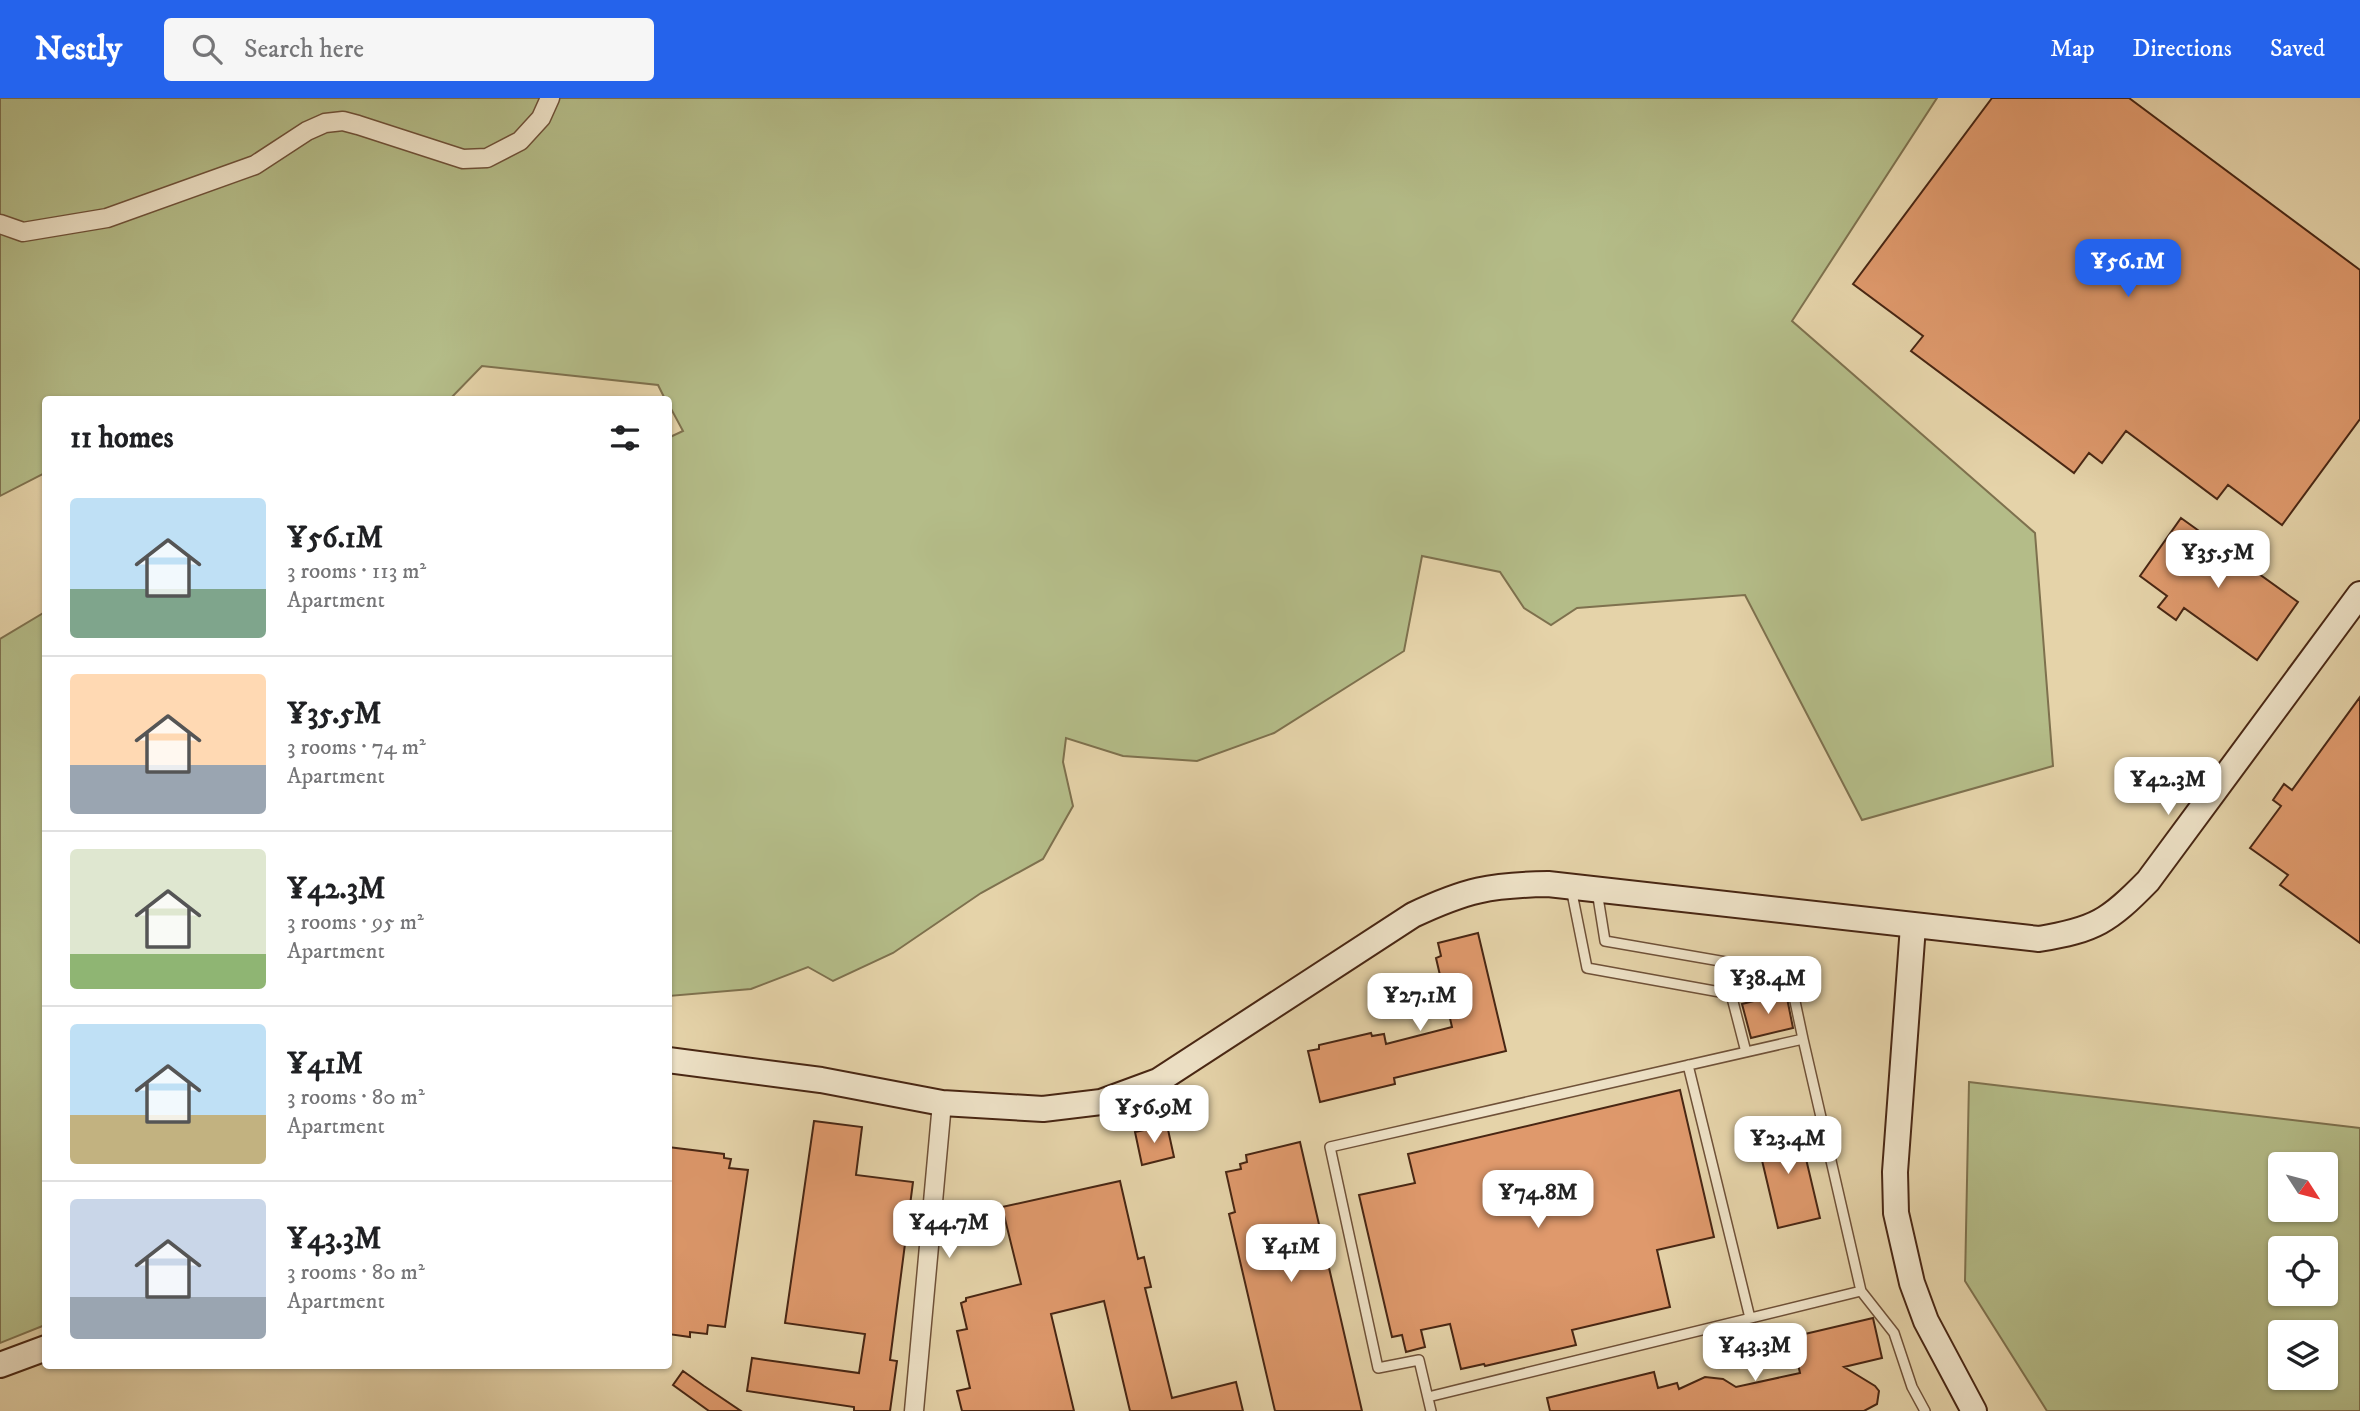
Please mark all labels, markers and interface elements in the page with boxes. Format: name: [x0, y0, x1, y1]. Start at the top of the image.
search box: [164, 18, 654, 81]
text: Nestly: [35, 29, 122, 70]
icon: search: [188, 30, 226, 68]
text: Search here: [244, 33, 364, 66]
text: Map: [2050, 34, 2095, 64]
text: Directions: [2133, 34, 2232, 64]
text: Saved: [2270, 34, 2325, 64]
pin: ¥56.1M: [2071, 240, 2185, 299]
text: ¥56.1M: [2091, 247, 2165, 276]
icon: filters: [606, 419, 644, 457]
text: 11 homes: [70, 420, 174, 457]
text: ¥56.1M: [287, 520, 383, 557]
icon: home: [126, 526, 210, 610]
pin: ¥35.5M: [2161, 531, 2275, 590]
text: ¥35.5M: [2182, 538, 2254, 567]
text: 3 rooms · 113 m²: [287, 557, 426, 586]
text: Apartment: [287, 586, 385, 615]
text: ¥35.5M: [287, 696, 381, 733]
icon: home: [126, 702, 210, 786]
text: 3 rooms · 74 m²: [287, 733, 426, 762]
pin: ¥42.3M: [2111, 758, 2225, 817]
text: Apartment: [287, 762, 385, 791]
text: ¥42.3M: [2130, 765, 2206, 794]
text: ¥42.3M: [287, 871, 385, 908]
icon: home: [126, 877, 210, 961]
text: 3 rooms · 95 m²: [287, 908, 424, 937]
text: Apartment: [287, 937, 385, 966]
pin: ¥38.4M: [1711, 956, 1825, 1016]
text: ¥38.4M: [1730, 964, 1806, 993]
pin: ¥27.1M: [1363, 974, 1477, 1033]
text: ¥27.1M: [1383, 981, 1457, 1010]
text: ¥41M: [287, 1046, 363, 1083]
icon: home: [126, 1052, 210, 1136]
text: 3 rooms · 80 m²: [287, 1083, 425, 1112]
pin: ¥56.9M: [1097, 1086, 1211, 1145]
text: ¥56.9M: [1116, 1093, 1192, 1122]
text: Apartment: [287, 1112, 385, 1141]
pin: ¥23.4M: [1731, 1116, 1845, 1176]
text: ¥23.4M: [1750, 1124, 1826, 1153]
north arrow: [2268, 1152, 2338, 1222]
map controls: [2268, 1152, 2338, 1390]
pin: ¥74.8M: [1481, 1170, 1595, 1230]
text: ¥74.8M: [1499, 1178, 1577, 1207]
pin: ¥44.7M: [892, 1200, 1006, 1260]
text: ¥44.7M: [909, 1208, 989, 1237]
text: ¥43.3M: [287, 1221, 381, 1258]
pin: ¥41M: [1250, 1224, 1332, 1284]
icon: home: [126, 1227, 210, 1311]
text: ¥41M: [1262, 1232, 1320, 1261]
button: locate: [2268, 1236, 2338, 1306]
text: 3 rooms · 80 m²: [287, 1258, 425, 1287]
text: Apartment: [287, 1287, 385, 1316]
button: layers: [2268, 1320, 2338, 1390]
pin: ¥43.3M: [1698, 1324, 1812, 1383]
text: ¥43.3M: [1719, 1331, 1791, 1360]

